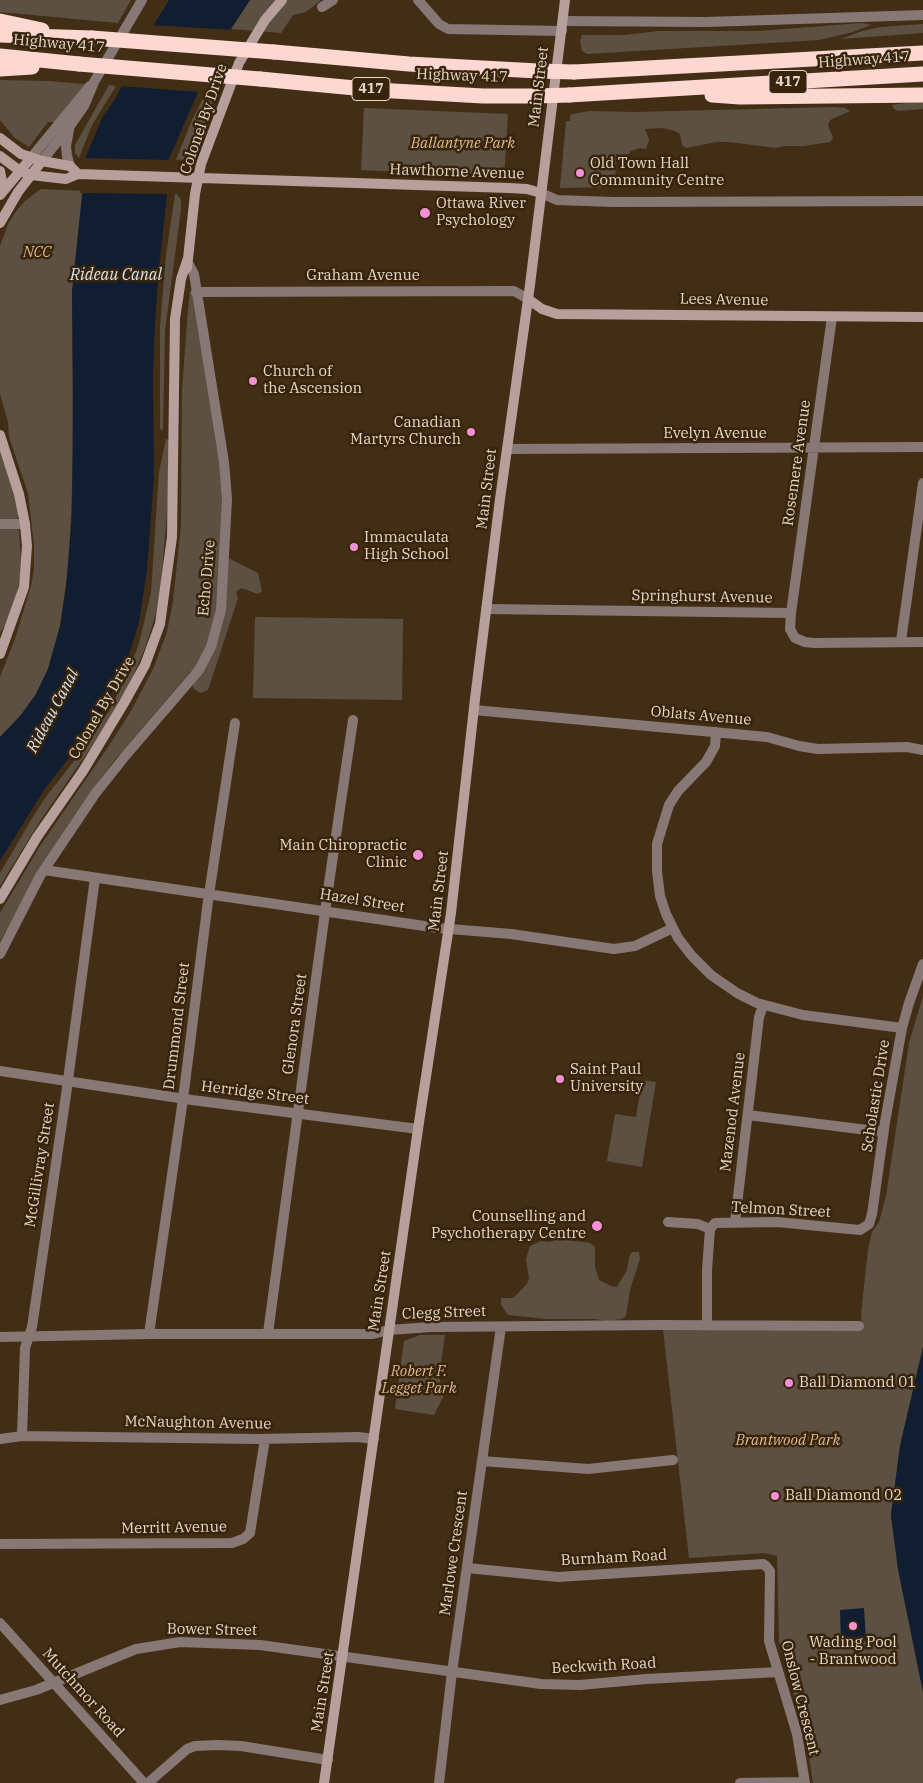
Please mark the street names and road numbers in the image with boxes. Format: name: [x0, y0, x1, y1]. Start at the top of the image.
street label: Highway 417: [12, 31, 106, 57]
street label: Main Street: [525, 46, 553, 128]
street label: Highway 417: [818, 48, 910, 72]
street label: Colonel By Drive: [177, 61, 231, 177]
street label: Highway 417: [416, 65, 508, 87]
road number: 417: [769, 70, 807, 94]
road number: 417: [352, 78, 390, 100]
street label: Hawthorne Avenue: [389, 161, 525, 183]
street label: Graham Avenue: [306, 267, 420, 285]
street label: Lees Avenue: [680, 290, 768, 310]
street label: Rosemere Avenue: [779, 399, 815, 527]
street label: Evelyn Avenue: [663, 425, 767, 443]
street label: Main Street: [473, 448, 501, 530]
street label: Echo Drive: [195, 539, 219, 617]
street label: Springhurst Avenue: [631, 587, 773, 607]
street label: Colonel By Drive: [65, 653, 139, 763]
street label: Oblats Avenue: [650, 703, 752, 729]
street label: Main Street: [425, 850, 453, 932]
street label: Hazel Street: [318, 885, 406, 917]
street label: Drummond Street: [160, 961, 194, 1091]
street label: Glenora Street: [279, 972, 311, 1076]
street label: Scholastic Drive: [858, 1039, 894, 1153]
street label: Mazenod Avenue: [717, 1051, 749, 1173]
street label: Herridge Street: [200, 1077, 310, 1109]
street label: McGillivray Street: [21, 1101, 59, 1229]
street label: Telmon Street: [731, 1198, 831, 1222]
street label: Main Street: [365, 1249, 395, 1333]
street label: Clegg Street: [402, 1303, 486, 1323]
street label: McNaughton Avenue: [124, 1413, 272, 1433]
street label: Marlowe Crescent: [436, 1489, 472, 1617]
street label: Merritt Avenue: [121, 1518, 227, 1538]
street label: Burnham Road: [560, 1546, 668, 1570]
street label: Bower Street: [167, 1620, 257, 1640]
street label: Onslow Crescent: [777, 1639, 823, 1757]
street label: Mutchmor Road: [38, 1645, 128, 1741]
street label: Main Street: [308, 1650, 338, 1734]
street label: Beckwith Road: [551, 1654, 657, 1678]

